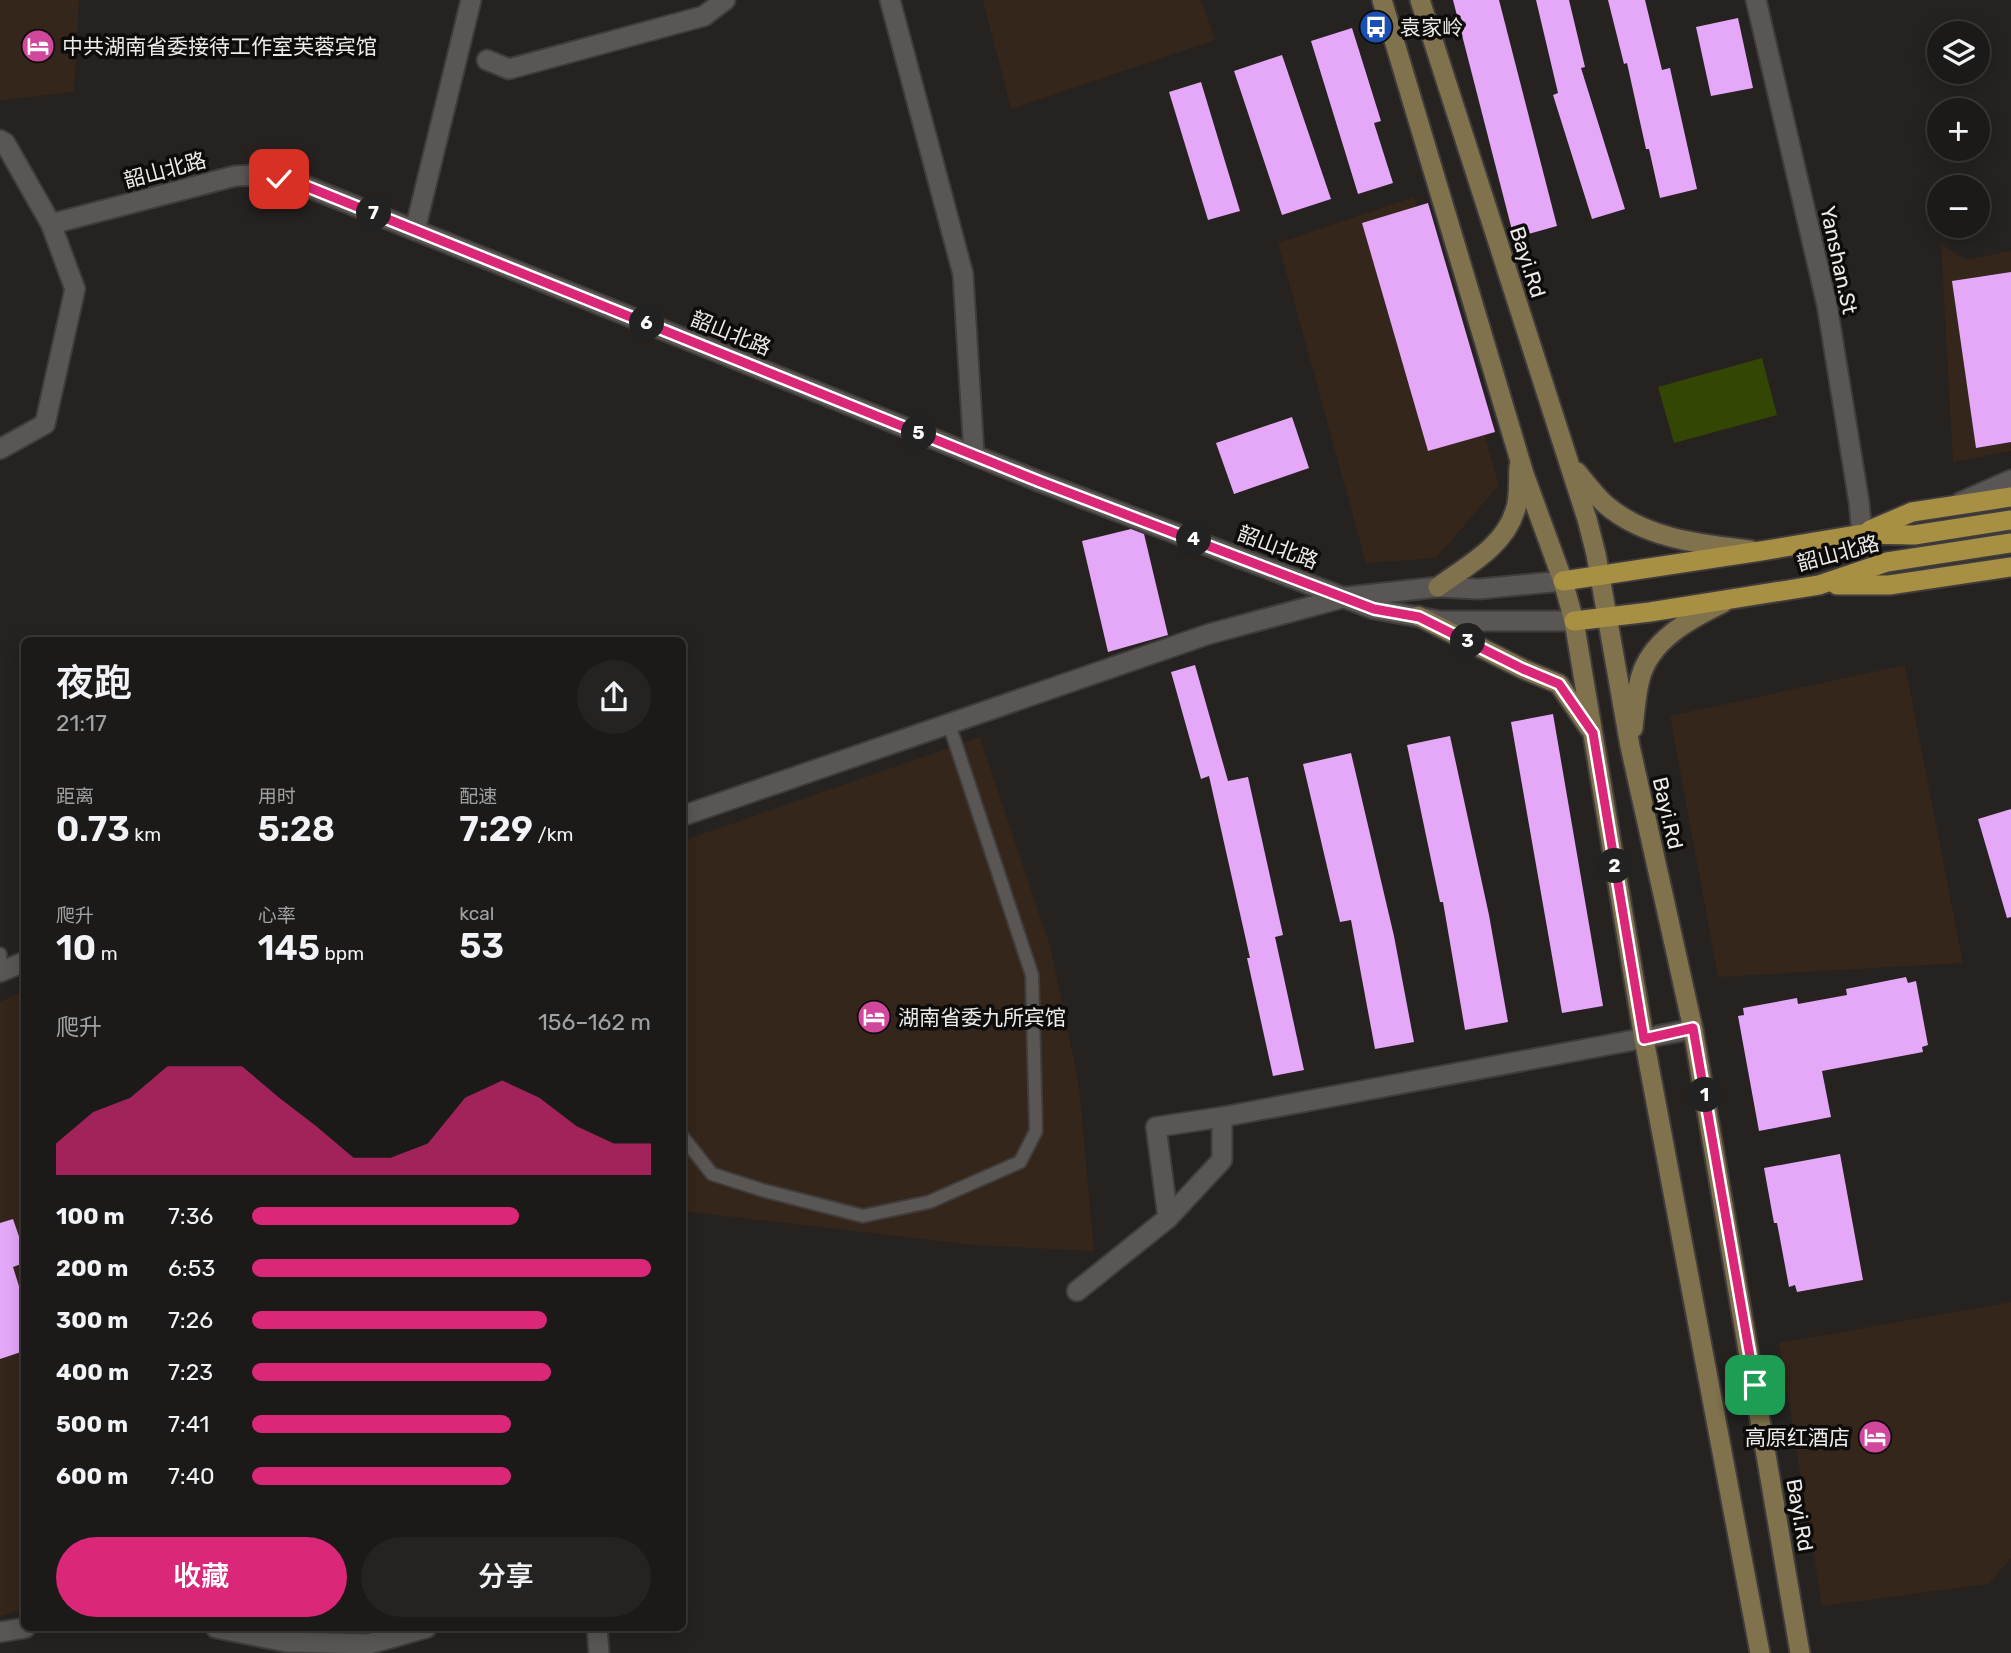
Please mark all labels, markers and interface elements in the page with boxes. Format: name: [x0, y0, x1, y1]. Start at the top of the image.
bus stop icon: 袁家岭: [1357, 8, 1395, 46]
place label: 袁家岭: [1400, 15, 1463, 40]
map controls: [1927, 21, 1990, 238]
button: layers: [1927, 21, 1990, 84]
hotel icon: 中共湖南省委接待工作室芙蓉宾馆: [19, 27, 57, 65]
place label: 中共湖南省委接待工作室芙蓉宾馆: [62, 34, 377, 59]
button: +: [1927, 98, 1990, 161]
street label: 韶山北路: [121, 147, 209, 193]
pin: [249, 149, 309, 209]
icon: check: [260, 160, 298, 198]
button: −: [1927, 175, 1990, 238]
pin: 7: [356, 196, 392, 230]
text: 7: [368, 201, 379, 224]
street label: Yanshan.St: [1815, 204, 1863, 316]
street label: Bayi.Rd: [1505, 223, 1551, 301]
pin: 6: [630, 306, 664, 340]
street label: 韶山北路: [687, 306, 775, 360]
text: 6: [640, 311, 653, 334]
pin: 5: [902, 416, 936, 450]
text: 5: [912, 421, 925, 444]
street label: 韶山北路: [1234, 520, 1322, 574]
pin: 4: [1176, 522, 1212, 556]
text: 4: [1187, 527, 1200, 550]
street label: 韶山北路: [1794, 530, 1882, 576]
pin: 3: [1450, 624, 1486, 658]
text: 3: [1461, 629, 1474, 652]
text: 夜跑: [56, 660, 132, 706]
button: share: [577, 660, 651, 734]
text: 21:17: [56, 709, 107, 737]
street label: Bayi.Rd: [1648, 774, 1688, 852]
text: 距离: [56, 785, 94, 808]
text: 用时: [258, 785, 296, 808]
text: 配速: [459, 785, 497, 808]
text: 0.73: [56, 808, 130, 850]
text: 5:28: [258, 808, 335, 850]
text: 7:29: [459, 808, 533, 850]
text: km: [130, 823, 161, 846]
text: /km: [533, 823, 573, 846]
pin: 2: [1598, 848, 1632, 884]
text: 2: [1608, 854, 1621, 877]
text: kcal: [459, 902, 494, 925]
text: 爬升: [56, 904, 94, 927]
text: 心率: [258, 904, 296, 927]
text: 53: [459, 925, 504, 967]
text: 10: [56, 927, 96, 969]
text: 145: [258, 927, 320, 969]
text: m: [96, 942, 118, 965]
text: bpm: [320, 942, 364, 965]
hotel icon: 湖南省委九所宾馆: [855, 998, 893, 1036]
place label: 湖南省委九所宾馆: [898, 1005, 1066, 1030]
text: 156–162 m: [538, 1008, 651, 1036]
text: 爬升: [56, 1013, 102, 1041]
pin: 1: [1688, 1078, 1722, 1112]
text: 1: [1700, 1083, 1709, 1106]
text: 100 m: [56, 1202, 125, 1230]
text: 7:36: [168, 1202, 213, 1230]
text: 200 m: [56, 1254, 128, 1282]
text: 6:53: [168, 1254, 215, 1282]
text: 300 m: [56, 1306, 128, 1334]
text: 7:26: [168, 1306, 213, 1334]
pin: [1725, 1355, 1785, 1415]
text: 400 m: [56, 1358, 129, 1386]
text: 7:23: [168, 1358, 213, 1386]
icon: arrive: [1736, 1366, 1774, 1404]
text: 500 m: [56, 1410, 128, 1438]
text: 7:41: [168, 1410, 209, 1438]
hotel icon: 高原红酒店: [1856, 1418, 1894, 1456]
place label: 高原红酒店: [1745, 1425, 1850, 1450]
text: 600 m: [56, 1462, 128, 1490]
text: 7:40: [168, 1462, 215, 1490]
street label: Bayi.Rd: [1781, 1477, 1819, 1553]
button: 收藏: [56, 1537, 347, 1617]
button: 分享: [361, 1537, 651, 1617]

